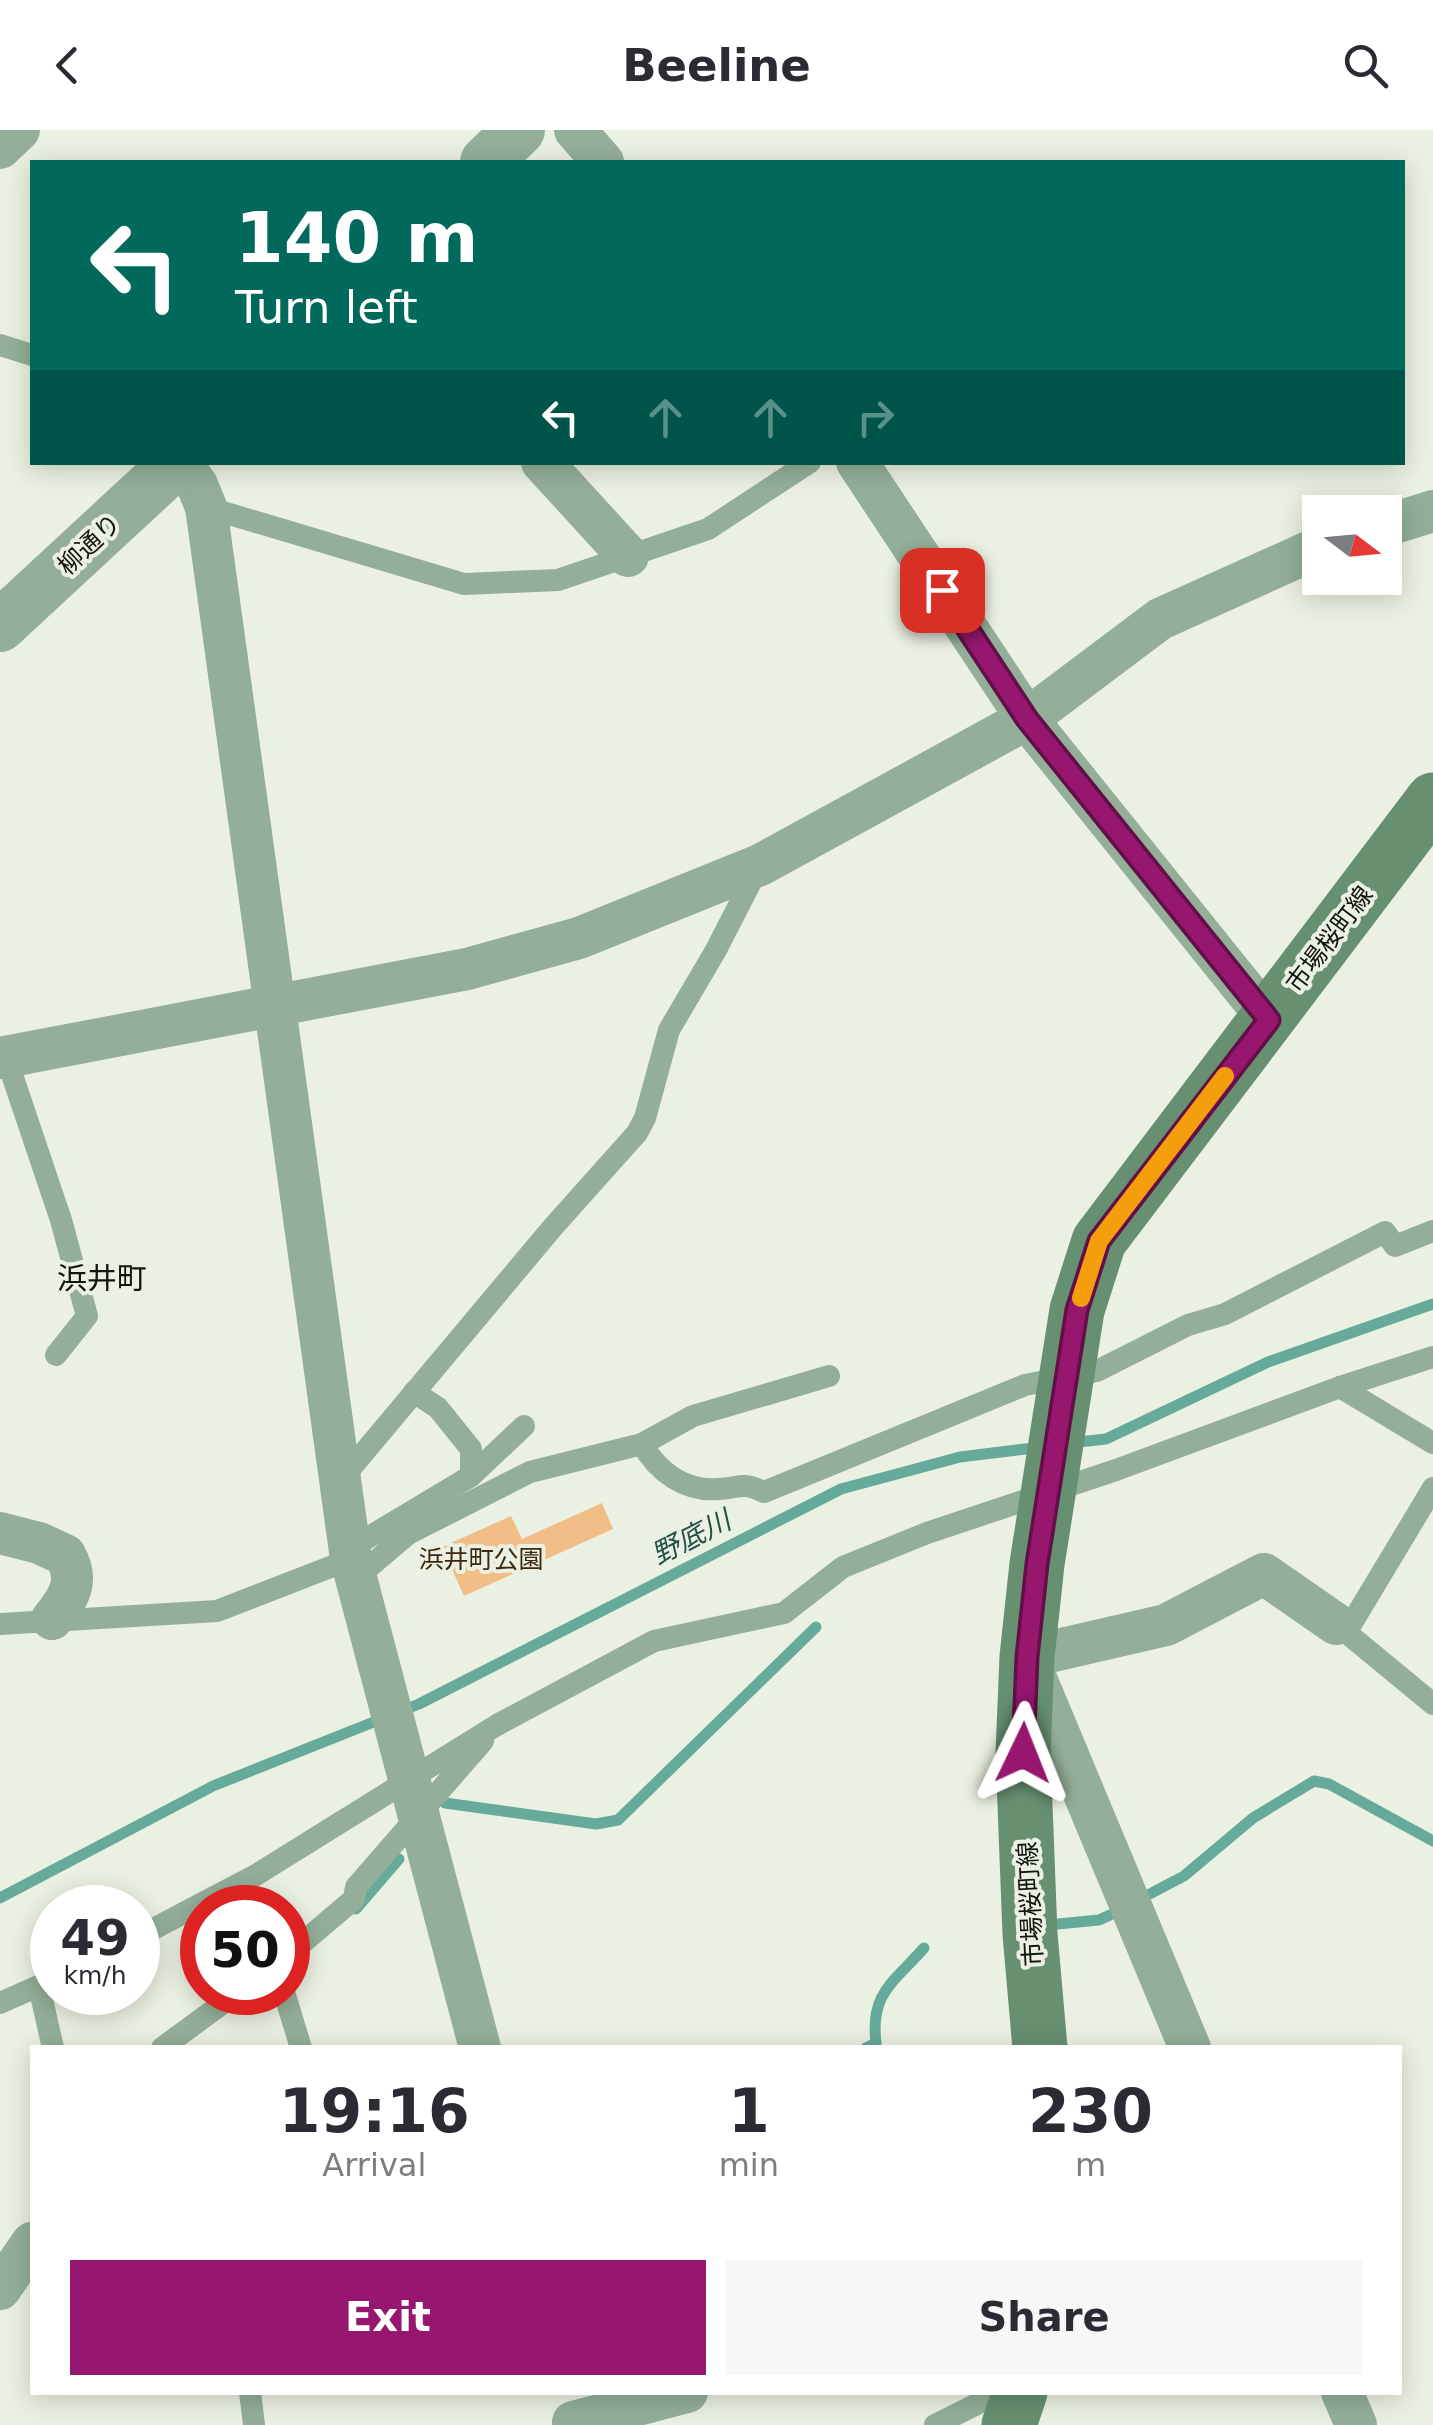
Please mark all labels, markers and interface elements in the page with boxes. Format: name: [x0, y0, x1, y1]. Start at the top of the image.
icon: back: [40, 38, 95, 93]
icon: search: [1338, 38, 1393, 93]
text: Beeline: [622, 39, 811, 92]
text: 140 m: [235, 197, 478, 279]
icon: left: [70, 200, 200, 330]
text: Turn left: [235, 281, 418, 334]
icon: left: [533, 390, 588, 445]
icon: ahead: [638, 390, 693, 445]
icon: ahead: [743, 390, 798, 445]
icon: right: [848, 390, 903, 445]
north arrow: [1302, 495, 1402, 595]
map controls: [1302, 495, 1402, 595]
street label: 柳通り: [52, 508, 127, 581]
pin: [900, 548, 985, 633]
icon: arrive: [915, 563, 970, 618]
street label: 市場桜町線: [1280, 881, 1379, 998]
district label: 浜井町: [57, 1261, 147, 1296]
water label: 野底川: [646, 1502, 739, 1571]
park label: 浜井町公園: [418, 1545, 544, 1574]
position arrow: [971, 1701, 1075, 1805]
street label: 市場桜町線: [1013, 1841, 1048, 1967]
speed limit sign: 50: [180, 1885, 310, 2015]
text: 49: [60, 1909, 130, 1967]
text: km/h: [63, 1961, 127, 1990]
text: 19:16: [279, 2076, 470, 2146]
text: 1: [728, 2076, 770, 2146]
text: 230: [1028, 2076, 1153, 2146]
text: Arrival: [322, 2146, 426, 2184]
text: min: [719, 2146, 779, 2184]
text: m: [1075, 2146, 1106, 2184]
button: Exit: [70, 2260, 706, 2375]
button: Share: [726, 2260, 1362, 2375]

